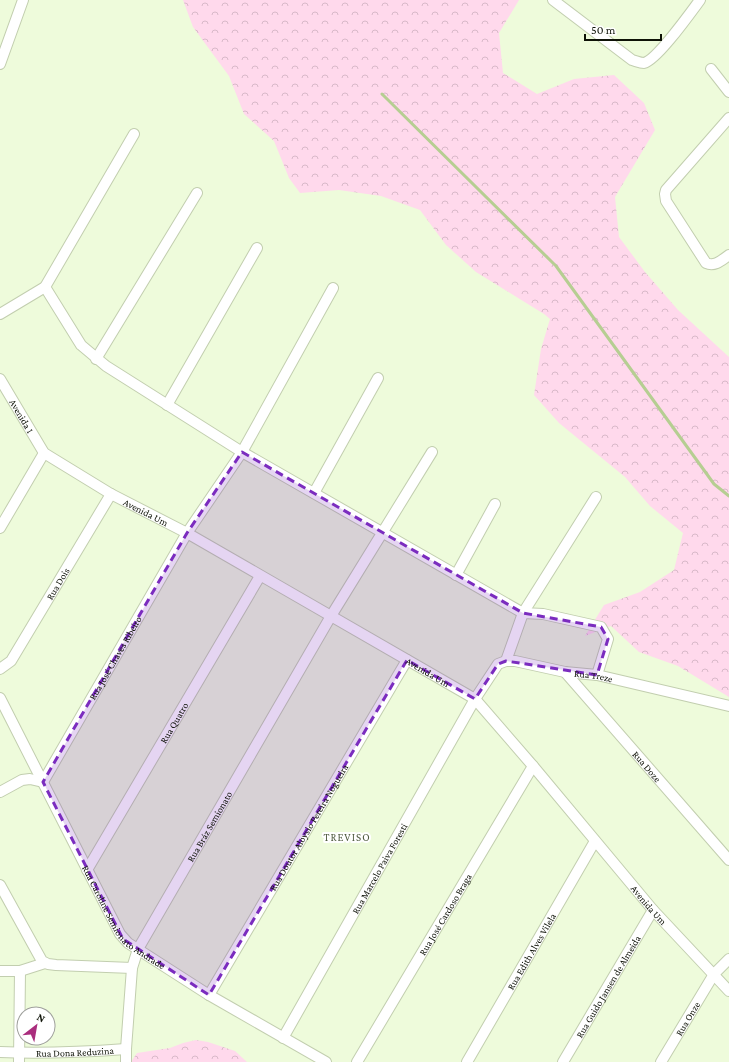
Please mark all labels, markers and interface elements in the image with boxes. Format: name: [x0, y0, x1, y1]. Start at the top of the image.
scale bar: [585, 16, 661, 42]
text: 50 m: [591, 23, 616, 37]
street label: Avenida 1: [8, 397, 36, 435]
street label: Avenida Um: [122, 496, 170, 528]
street label: Rua Dois: [44, 565, 71, 601]
street label: Rua José Chaves Ribeiro: [86, 614, 143, 701]
street label: Avenida Um: [404, 655, 452, 689]
street label: Rua Treze: [574, 667, 615, 684]
street label: Rua Quatro: [157, 700, 190, 745]
street label: Rua Doze: [631, 748, 664, 784]
street label: Rua Doutor Aloysio Pereira Nogueira: [267, 762, 350, 892]
street label: Rua Bráz Semionato: [184, 789, 234, 864]
street label: Rua Marcelo Paiva Foresti: [349, 821, 409, 915]
district label: TREVISO: [323, 831, 371, 843]
street label: Rua Caroline Semionato Andrade: [80, 863, 168, 971]
street label: Rua José Cardoso Braga: [416, 871, 474, 957]
street label: Avenida Um: [629, 883, 669, 927]
street label: Rua Edith Alves Vilela: [505, 911, 558, 992]
street label: Rua Guido Jansen de Almeida: [573, 933, 643, 1039]
street label: Rua Onze: [673, 999, 702, 1037]
north arrow: [16, 1006, 56, 1046]
text: N: [35, 1010, 48, 1025]
street label: Rua Dona Reduzina: [36, 1044, 115, 1058]

